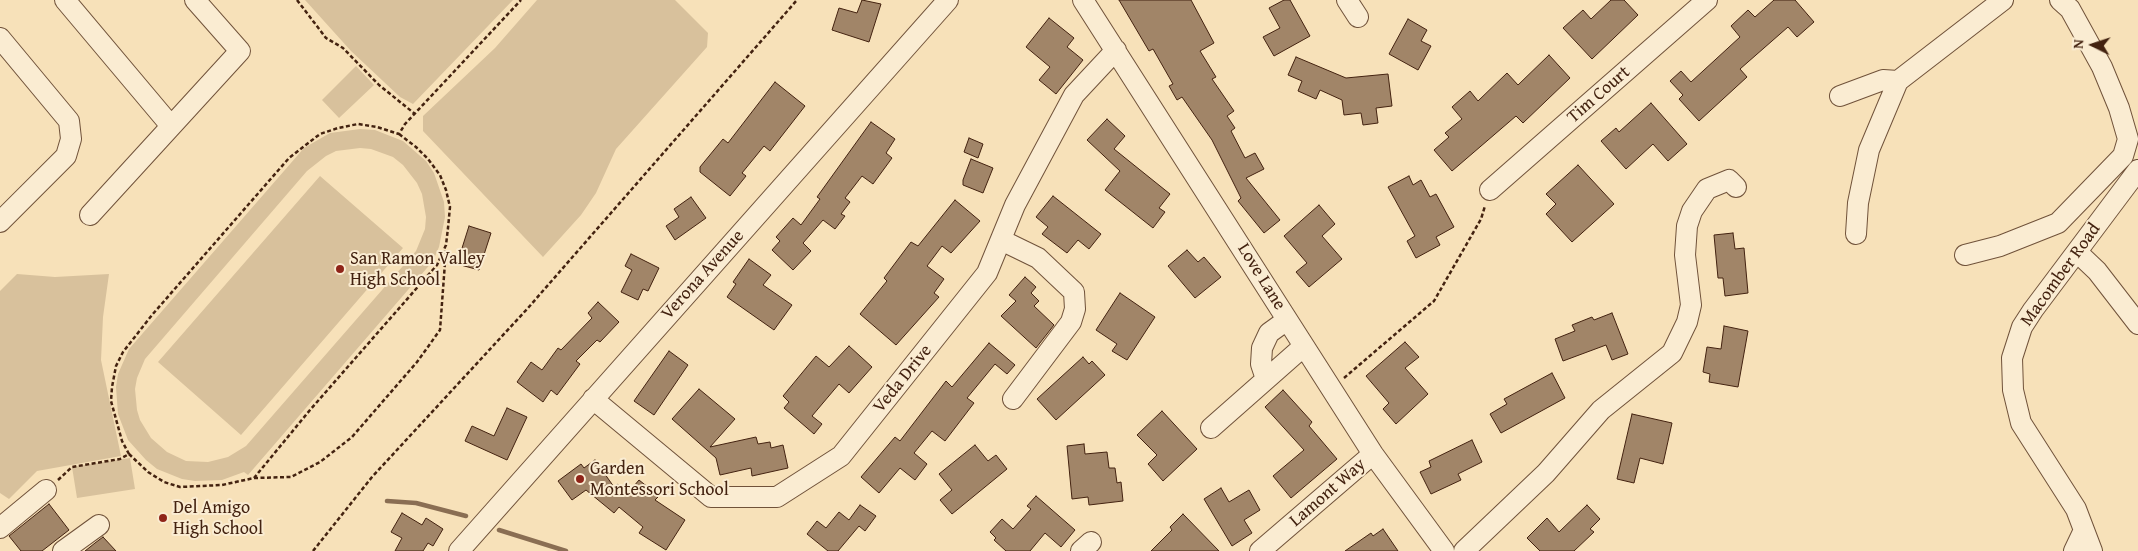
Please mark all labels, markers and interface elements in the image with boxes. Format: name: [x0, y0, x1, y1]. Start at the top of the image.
north arrow: [2068, 20, 2118, 70]
text: N: [2068, 39, 2088, 49]
street label: Tim Court: [1563, 62, 1635, 128]
street label: Macomber Road: [2016, 219, 2106, 331]
street label: Verona Avenue: [657, 226, 749, 324]
street label: Love Lane: [1232, 240, 1290, 314]
place label: San Ramon Valley High School: [350, 248, 485, 290]
marker: San Ramon Valley High School: [334, 263, 346, 275]
street label: Veda Drive: [869, 340, 937, 418]
street label: Lamont Way: [1286, 454, 1370, 532]
place label: Garden Montessori School: [590, 458, 729, 500]
marker: Garden Montessori School: [574, 473, 586, 485]
place label: Del Amigo High School: [173, 497, 263, 540]
marker: Del Amigo High School: [157, 512, 169, 524]

